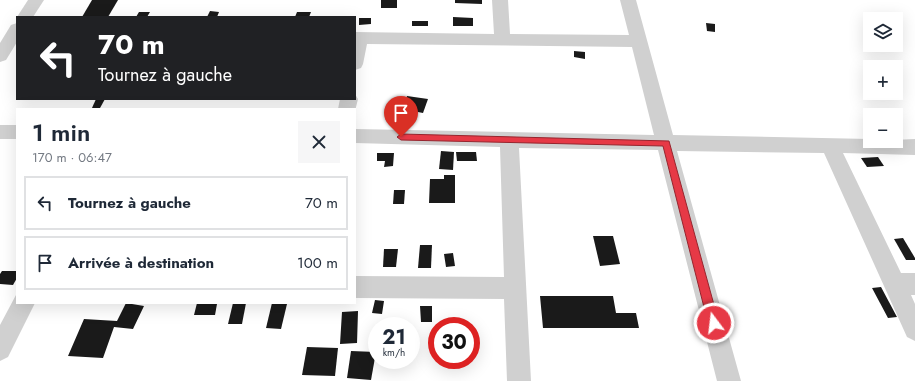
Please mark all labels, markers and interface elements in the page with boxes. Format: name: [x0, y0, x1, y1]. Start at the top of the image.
map controls: [863, 12, 903, 148]
button: layers: [863, 12, 903, 52]
text: 70 m: [98, 24, 165, 65]
icon: left: [32, 32, 84, 84]
button: +: [863, 60, 903, 100]
text: Tournez à gauche: [98, 62, 232, 88]
pin: [384, 96, 418, 137]
icon: arrive: [390, 102, 412, 124]
button: −: [863, 108, 903, 148]
text: 1 min: [32, 115, 90, 150]
button: close: [298, 121, 340, 163]
text: 170 m · 06:47: [32, 148, 112, 167]
icon: left: [34, 192, 56, 214]
text: Tournez à gauche: [68, 192, 191, 214]
text: 70 m: [305, 192, 338, 214]
icon: arrive: [34, 252, 56, 274]
text: Arrivée à destination: [68, 252, 214, 274]
text: 100 m: [297, 252, 338, 274]
position arrow: [693, 302, 735, 344]
speed limit sign: 30: [428, 317, 480, 369]
text: 21: [382, 323, 406, 352]
text: km/h: [383, 345, 405, 360]

